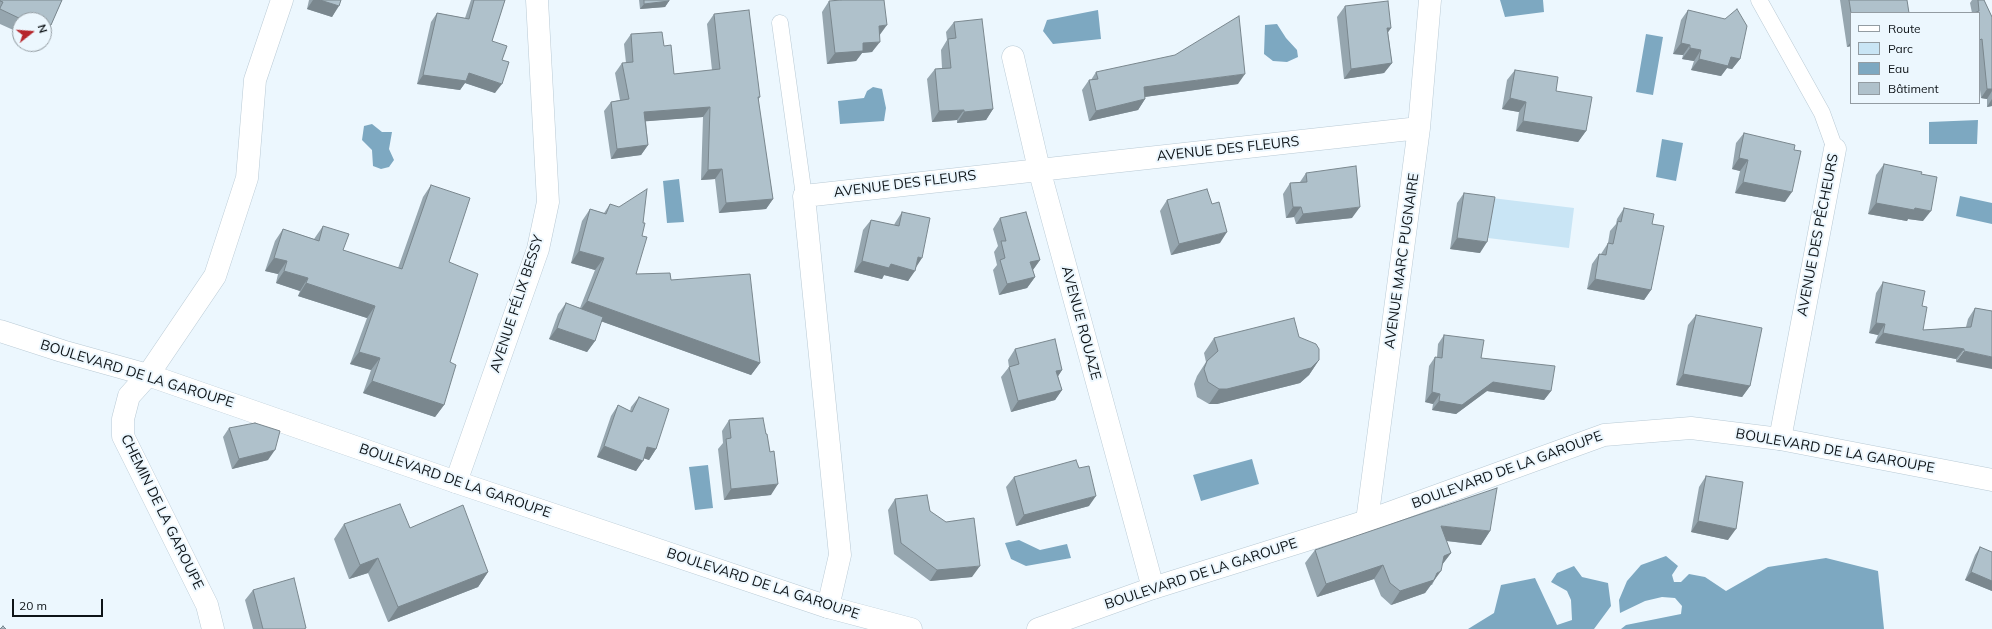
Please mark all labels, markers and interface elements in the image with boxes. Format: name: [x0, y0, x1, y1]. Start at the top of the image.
north arrow: [12, 12, 52, 52]
legend: [1850, 12, 1980, 104]
text: Route: [1888, 21, 1921, 36]
text: N: [35, 23, 50, 35]
text: Parc: [1888, 41, 1913, 56]
text: Eau: [1888, 61, 1909, 76]
text: Bâtiment: [1888, 81, 1939, 96]
street label: AVENUE DES FLEURS: [1156, 133, 1300, 165]
street label: AVENUE DES PÊCHEURS: [1794, 152, 1842, 318]
street label: AVENUE DES FLEURS: [833, 167, 977, 201]
street label: AVENUE MARC PUGNAIRE: [1381, 172, 1423, 350]
street label: AVENUE FÉLIX BESSY: [487, 233, 547, 375]
street label: AVENUE ROUAZE: [1058, 264, 1104, 382]
street label: BOULEVARD DE LA GAROUPE: [38, 337, 236, 411]
street label: BOULEVARD DE LA GAROUPE: [1734, 425, 1936, 477]
street label: BOULEVARD DE LA GAROUPE: [1409, 428, 1605, 512]
street label: CHEMIN DE LA GAROUPE: [117, 432, 207, 592]
street label: BOULEVARD DE LA GAROUPE: [357, 440, 553, 522]
street label: BOULEVARD DE LA GAROUPE: [1103, 535, 1299, 613]
street label: BOULEVARD DE LA GAROUPE: [665, 545, 861, 623]
scale bar: [14, 591, 105, 617]
text: 20 m: [19, 598, 47, 613]

